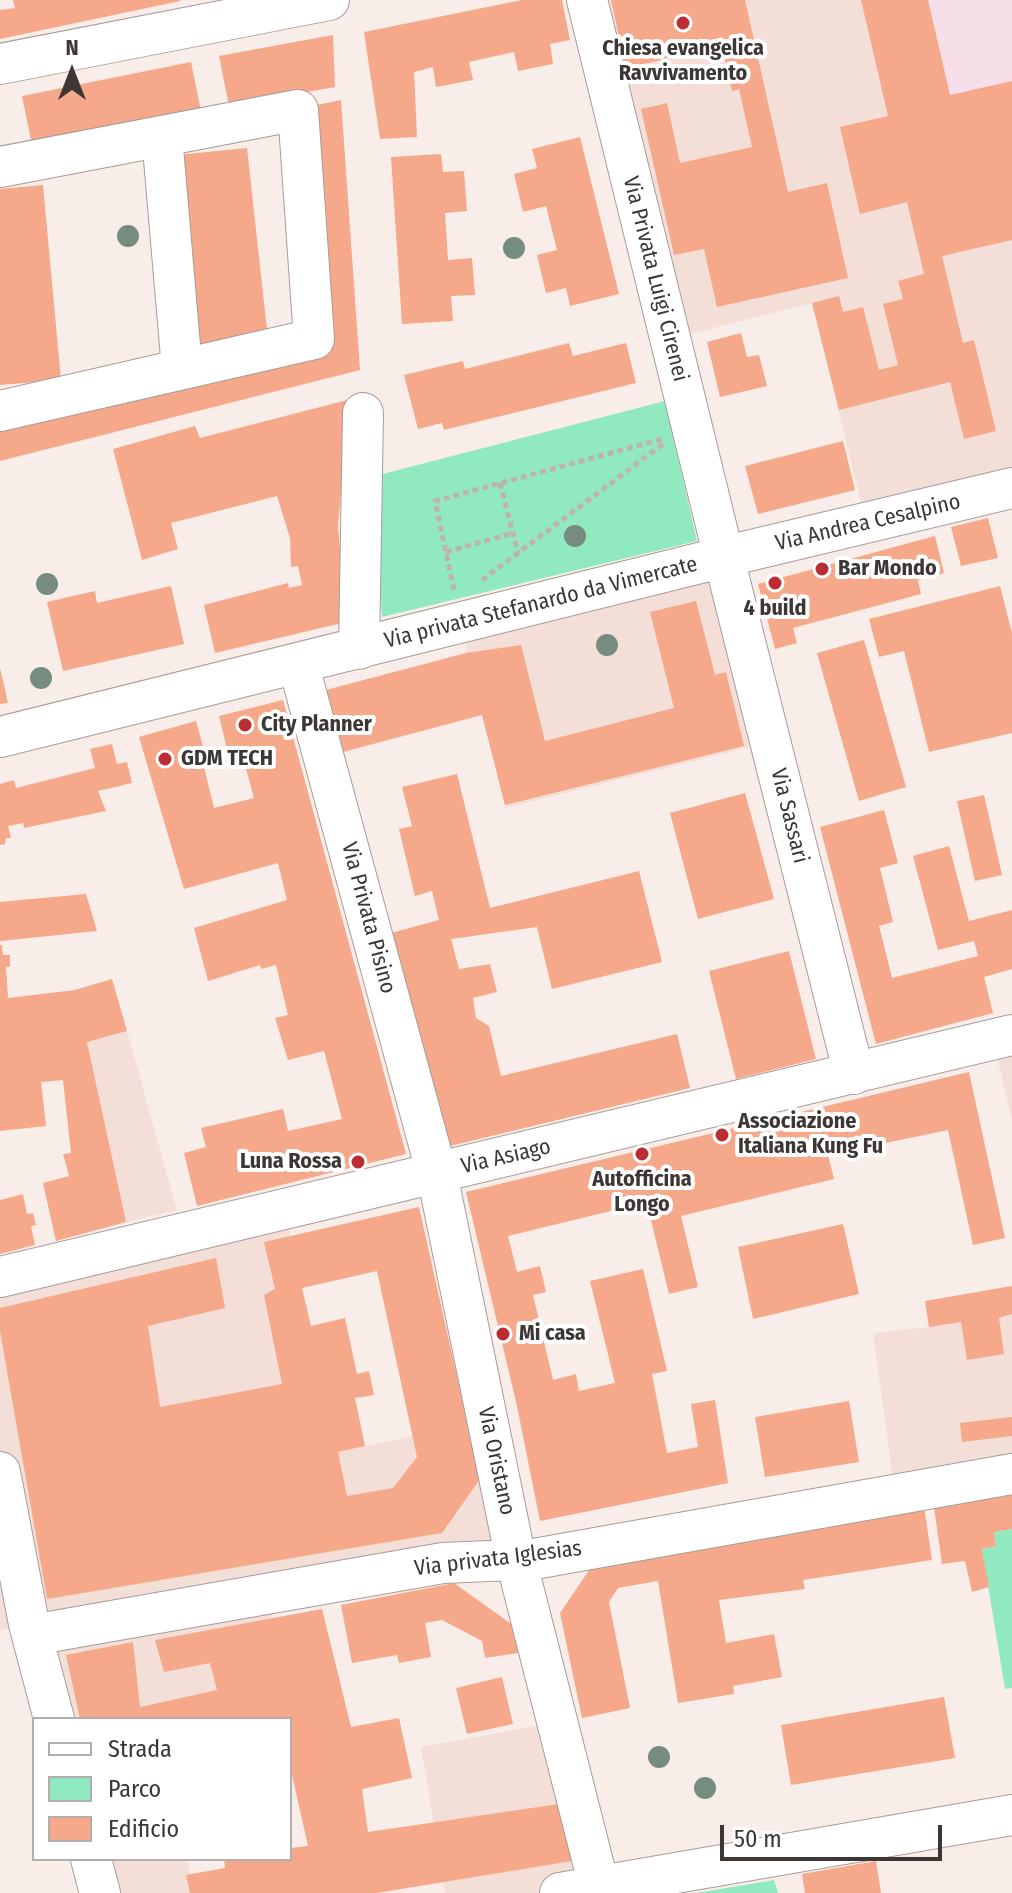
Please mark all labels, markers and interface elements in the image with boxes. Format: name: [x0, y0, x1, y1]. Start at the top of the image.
marker: Chiesa evangelica Ravvivamento: [674, 14, 692, 32]
north arrow: [32, 32, 112, 112]
text: N: [65, 34, 79, 61]
place label: Chiesa evangelica Ravvivamento: [602, 36, 764, 88]
street label: Via Privata Luigi Cirenei: [617, 174, 693, 384]
street label: Via Andrea Cesalpino: [773, 489, 963, 557]
street label: Via privata Stefanardo da Vimercate: [382, 551, 700, 655]
place label: Bar Mondo: [838, 556, 937, 582]
marker: Bar Mondo: [813, 560, 831, 578]
marker: 4 build: [766, 574, 784, 592]
place label: 4 build: [744, 596, 806, 622]
place label: City Planner: [261, 712, 372, 738]
marker: City Planner: [236, 716, 254, 734]
place label: GDM TECH: [181, 746, 273, 772]
marker: GDM TECH: [156, 750, 174, 768]
street label: Via Sassari: [765, 766, 813, 866]
street label: Via Privata Pisino: [335, 840, 401, 996]
place label: Associazione Italiana Kung Fu: [738, 1109, 883, 1160]
marker: Associazione Italiana Kung Fu: [713, 1126, 731, 1144]
street label: Via Asiago: [459, 1134, 553, 1180]
marker: Autofficina Longo: [633, 1145, 651, 1163]
place label: Luna Rossa: [240, 1149, 342, 1175]
marker: Luna Rossa: [349, 1153, 367, 1171]
place label: Autofficina Longo: [592, 1167, 692, 1218]
place label: Mi casa: [519, 1321, 586, 1347]
marker: Mi casa: [494, 1325, 512, 1343]
street label: Via Oristano: [472, 1404, 520, 1518]
street label: Via privata Iglesias: [413, 1536, 583, 1582]
legend: [32, 1717, 292, 1861]
text: Strada: [108, 1735, 172, 1763]
text: Parco: [108, 1775, 161, 1803]
scale bar: [724, 1809, 946, 1859]
text: Edificio: [108, 1815, 179, 1843]
text: 50 m: [734, 1825, 782, 1853]

